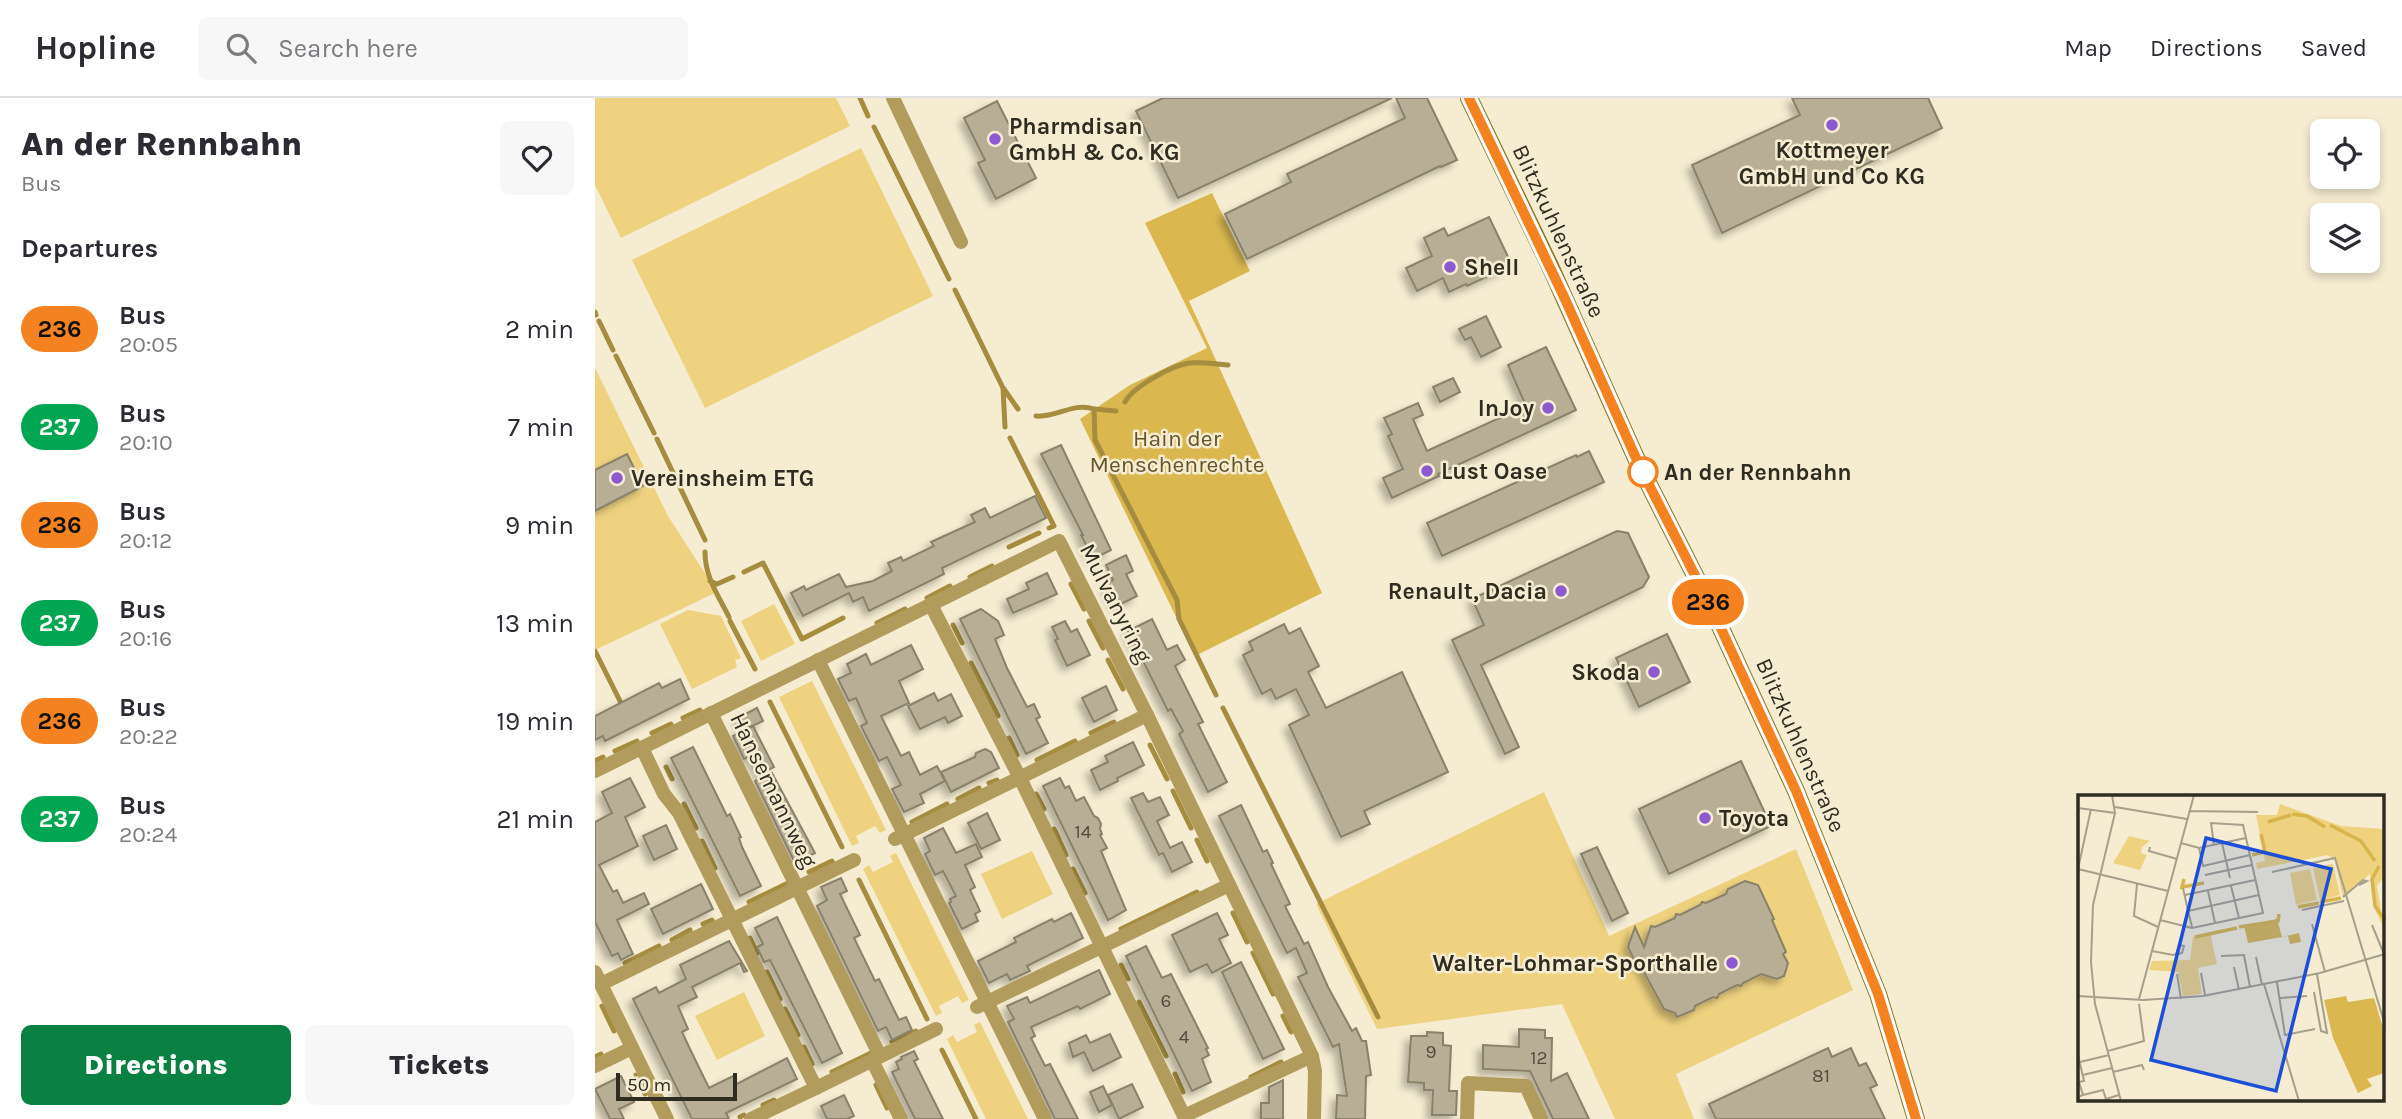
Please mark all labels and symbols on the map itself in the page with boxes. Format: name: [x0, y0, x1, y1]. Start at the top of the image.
place label: Pharmdisan GmbH & Co. KG: [1009, 113, 1180, 166]
marker: Kottmeyer GmbH und Co KG: [1824, 117, 1840, 133]
marker: Pharmdisan GmbH & Co. KG: [987, 131, 1003, 147]
place label: Kottmeyer GmbH und Co KG: [1739, 137, 1925, 190]
street label: Blitzkuhlenstraße: [1507, 140, 1610, 322]
place label: Shell: [1464, 254, 1519, 281]
marker: Shell: [1442, 259, 1458, 275]
place label: InJoy: [1478, 395, 1534, 422]
marker: InJoy: [1540, 400, 1556, 416]
park label: Hain der Menschenrechte: [1089, 425, 1265, 478]
marker: An der Rennbahn: [1628, 457, 1658, 487]
place label: Lust Oase: [1441, 458, 1547, 485]
place label: An der Rennbahn: [1664, 459, 1852, 486]
marker: Lust Oase: [1419, 463, 1435, 479]
place label: Vereinsheim ETG: [631, 465, 814, 492]
marker: Vereinsheim ETG: [609, 470, 625, 486]
street label: Mulvanyring: [1074, 539, 1157, 668]
place label: Renault, Dacia: [1388, 578, 1547, 605]
line badge: 236: [1668, 579, 1748, 625]
marker: Renault, Dacia: [1553, 583, 1569, 599]
street label: Blitzkuhlenstraße: [1750, 654, 1851, 836]
place label: Skoda: [1571, 659, 1640, 686]
marker: Skoda: [1646, 664, 1662, 680]
street label: Hansemannweg: [724, 708, 823, 872]
inset map: [2078, 795, 2385, 1102]
place label: Toyota: [1719, 805, 1789, 832]
marker: Toyota: [1697, 810, 1713, 826]
house number: 14: [1075, 821, 1092, 843]
place label: Walter-Lohmar-Sporthalle: [1432, 950, 1718, 977]
marker: Walter-Lohmar-Sporthalle: [1724, 955, 1740, 971]
house number: 6: [1161, 990, 1171, 1012]
house number: 4: [1179, 1026, 1190, 1048]
house number: 9: [1425, 1041, 1437, 1063]
house number: 12: [1530, 1047, 1548, 1069]
house number: 81: [1812, 1065, 1830, 1087]
scale bar: [616, 1070, 737, 1102]

